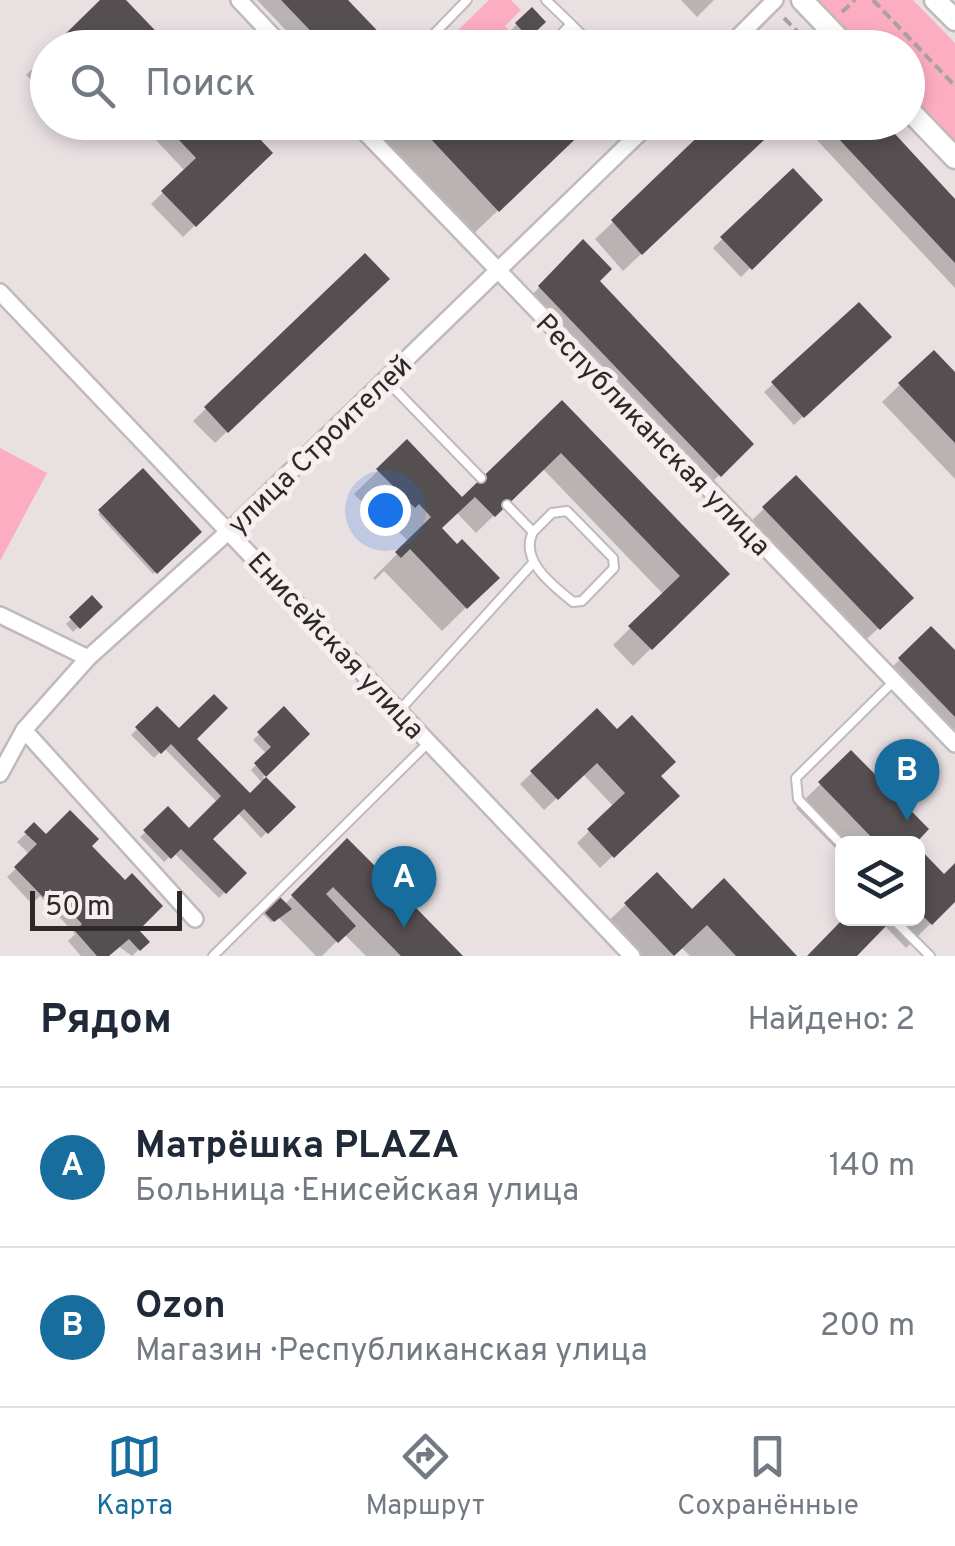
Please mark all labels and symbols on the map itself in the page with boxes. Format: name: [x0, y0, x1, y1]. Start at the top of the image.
street label: Республиканская улица: [527, 307, 777, 565]
street label: улица Строителей: [221, 349, 421, 544]
your location: [360, 485, 411, 536]
street label: Енисейская улица: [239, 546, 431, 748]
pin: B: [874, 738, 940, 821]
pin: A: [372, 846, 436, 928]
scale bar: [30, 886, 182, 930]

